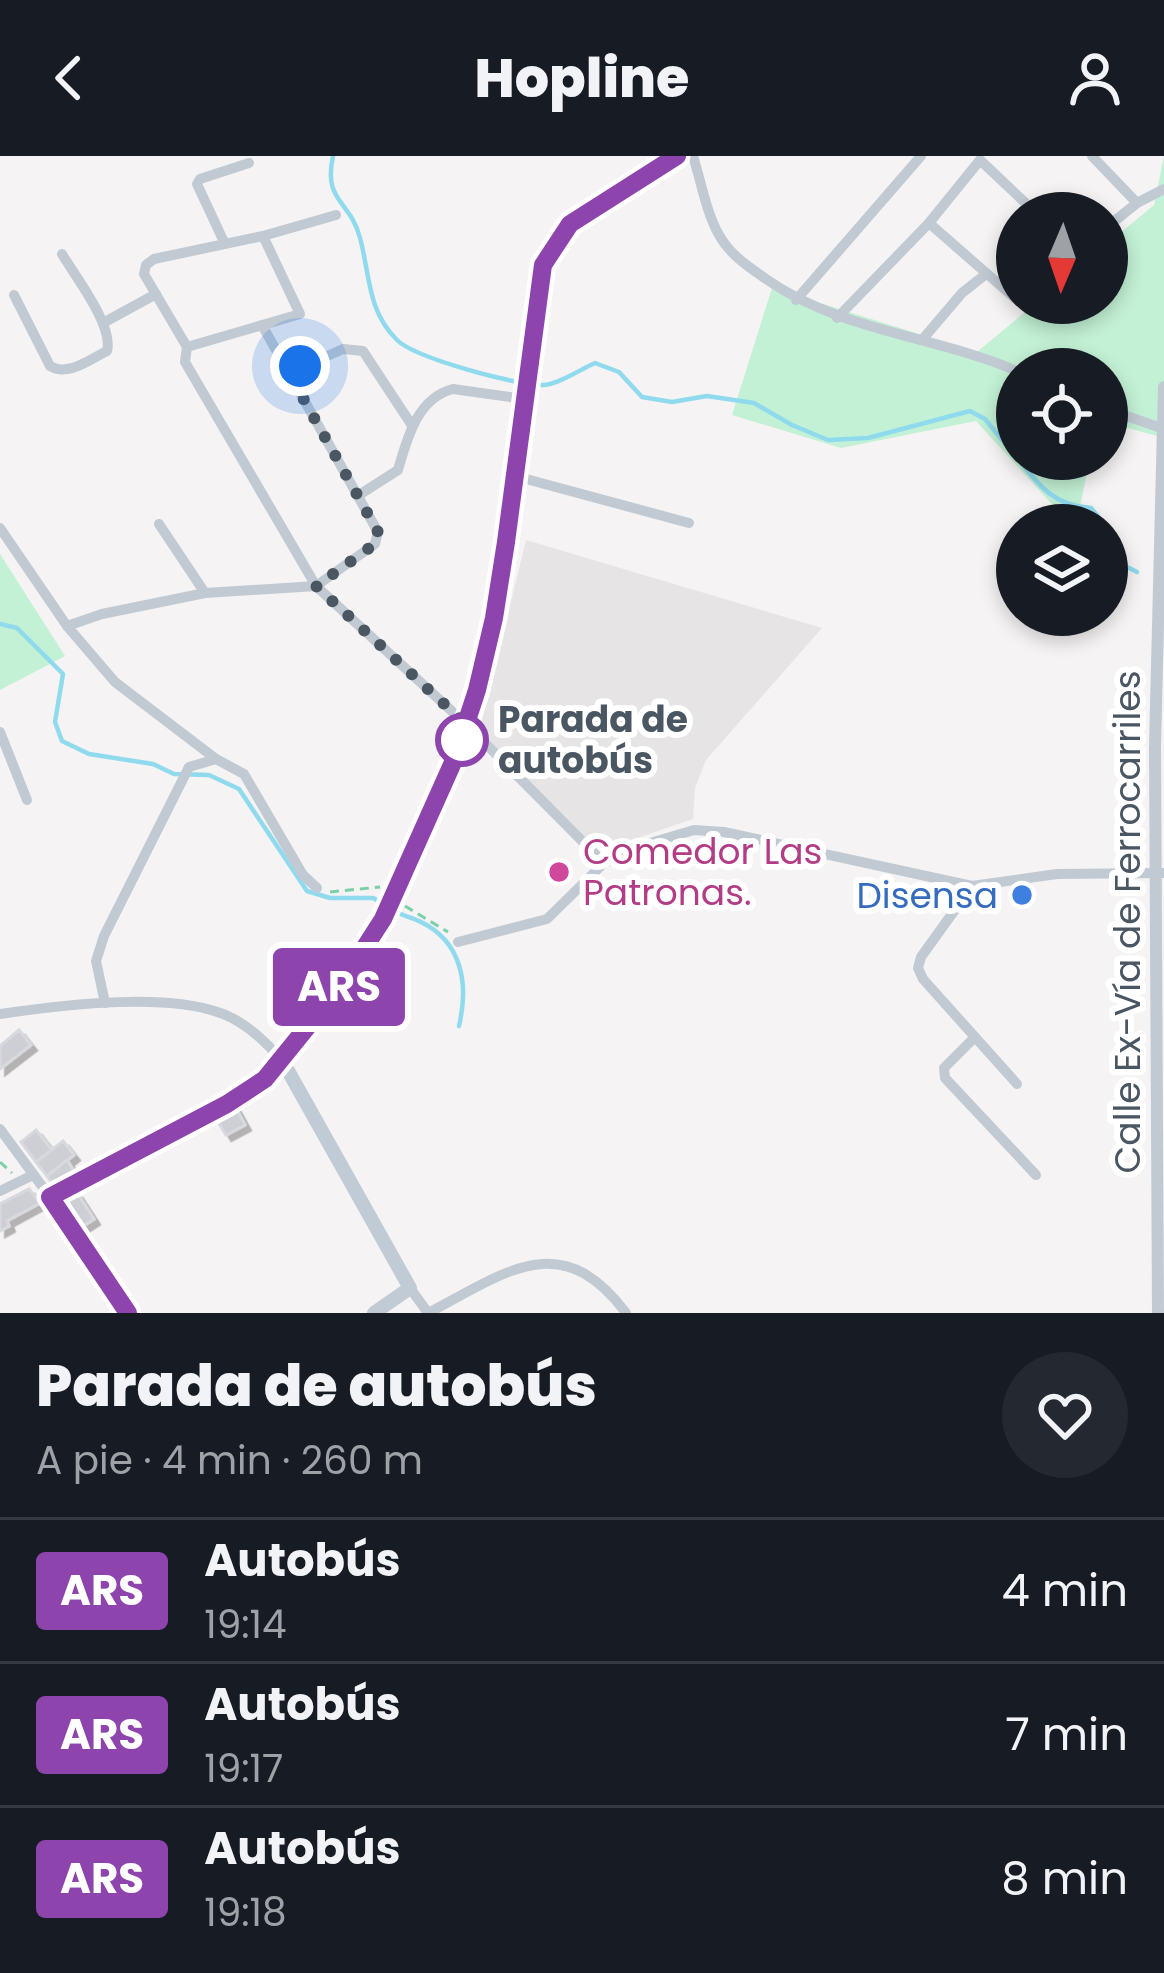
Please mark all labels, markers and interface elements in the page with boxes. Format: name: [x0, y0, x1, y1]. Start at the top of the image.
text: Hopline: [475, 40, 689, 116]
icon: back: [36, 45, 102, 111]
icon: person: [1062, 45, 1128, 111]
north arrow: [996, 192, 1128, 324]
map controls: [996, 192, 1128, 636]
your location: [270, 336, 330, 396]
button: locate: [996, 348, 1128, 480]
button: layers: [996, 504, 1128, 636]
street label: Calle Ex-Vía de Ferrocarriles: [1102, 671, 1153, 1173]
place label: Parada de autobús: [498, 694, 688, 786]
marker: Parada de autobús: [437, 715, 487, 765]
place label: Comedor Las Patronas.: [583, 826, 822, 918]
marker: Comedor Las Patronas.: [546, 859, 572, 885]
place label: Disensa: [856, 870, 998, 921]
marker: Disensa: [1009, 882, 1035, 908]
line badge: ARS: [270, 948, 408, 1026]
text: ARS: [297, 957, 381, 1016]
text: Parada de autobús: [36, 1346, 597, 1426]
button: heart: [1002, 1352, 1128, 1478]
text: A pie · 4 min · 260 m: [36, 1433, 423, 1488]
text: Autobús: [204, 1529, 401, 1592]
text: 4 min: [1001, 1559, 1128, 1622]
text: ARS: [60, 1561, 144, 1620]
text: 19:14: [204, 1597, 287, 1652]
text: Autobús: [204, 1673, 401, 1736]
text: 7 min: [1005, 1703, 1128, 1766]
text: ARS: [60, 1705, 144, 1764]
text: 19:17: [204, 1741, 283, 1796]
text: Autobús: [204, 1817, 401, 1880]
text: 8 min: [1001, 1847, 1128, 1910]
text: ARS: [60, 1849, 144, 1908]
text: 19:18: [204, 1885, 287, 1940]

